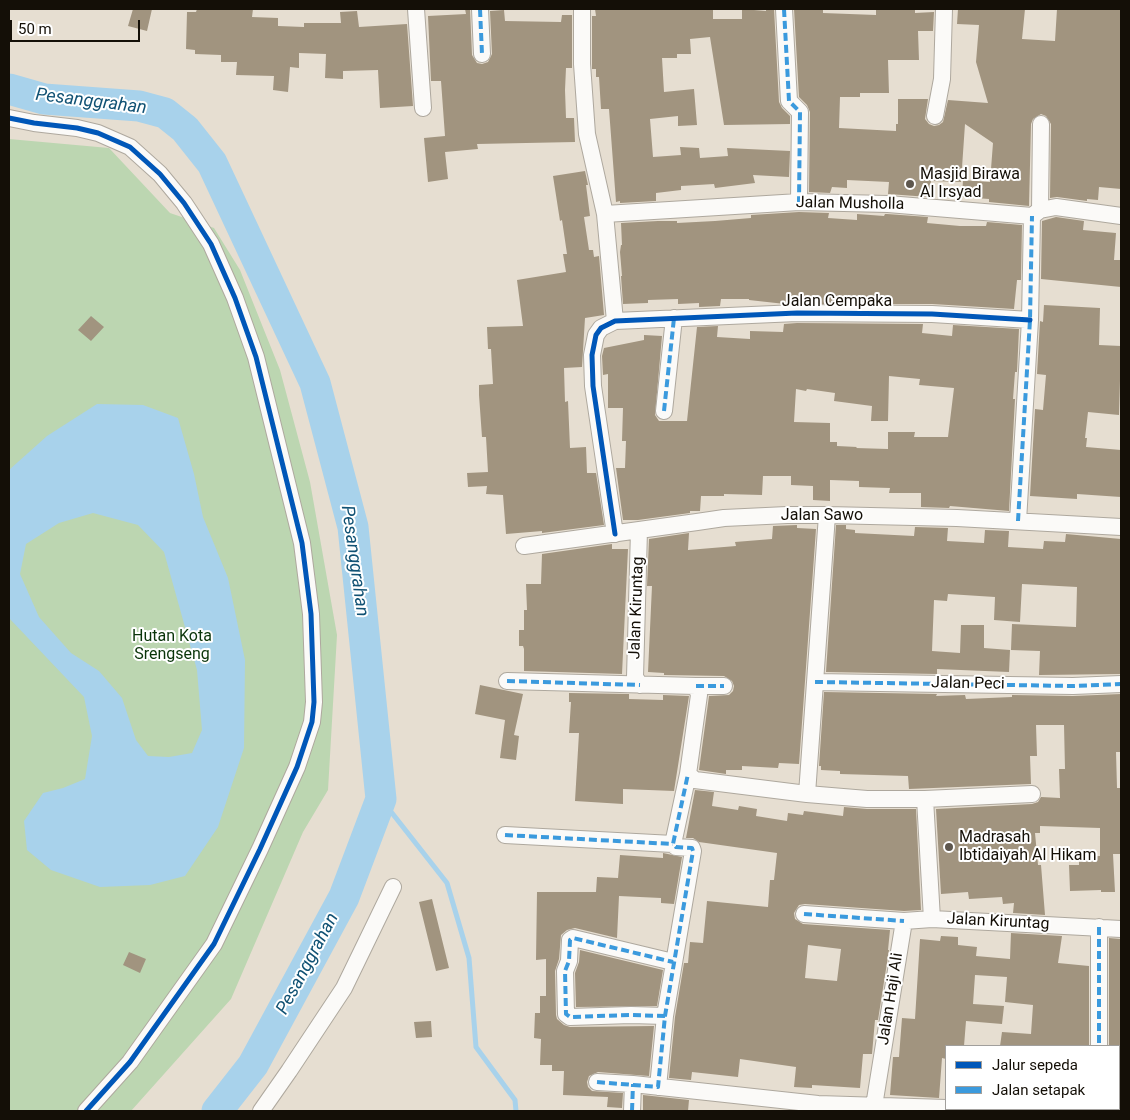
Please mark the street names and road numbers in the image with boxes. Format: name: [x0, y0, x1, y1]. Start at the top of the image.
street label: Jalan Musholla: [796, 193, 904, 215]
street label: Jalan Cempaka: [782, 292, 892, 312]
street label: Jalan Sawo: [781, 506, 863, 526]
street label: Jalan Kiruntag: [626, 556, 648, 660]
street label: Jalan Peci: [931, 674, 1005, 694]
street label: Jalan Kiruntag: [946, 910, 1050, 934]
street label: Jalan Haji Ali: [874, 952, 908, 1046]

